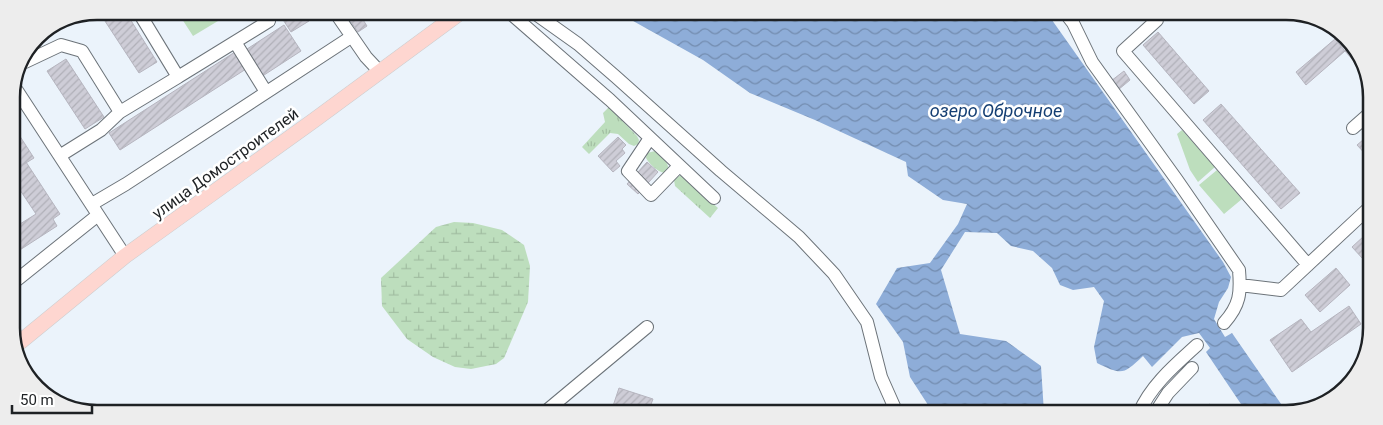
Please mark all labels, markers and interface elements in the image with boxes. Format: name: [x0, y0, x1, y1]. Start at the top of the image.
water label: озеро Оброчное: [930, 100, 1062, 121]
street label: улица Домостроителей: [149, 104, 302, 223]
scale bar: [12, 382, 92, 414]
text: 50 m: [20, 391, 54, 409]

